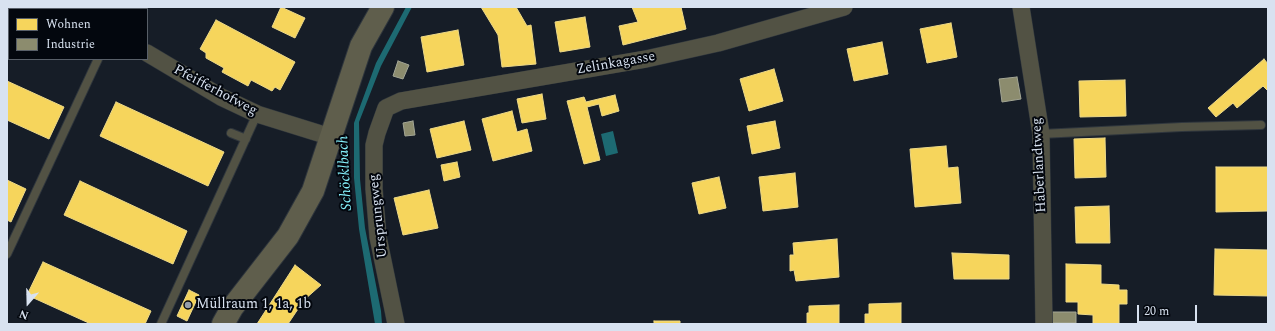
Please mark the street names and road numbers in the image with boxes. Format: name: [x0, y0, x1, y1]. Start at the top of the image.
street label: Zelinkagasse: [575, 49, 657, 79]
street label: Pfeifferhofweg: [170, 62, 260, 120]
street label: Haberlandtweg: [1029, 117, 1051, 213]
street label: Ursprungweg: [366, 173, 392, 259]

